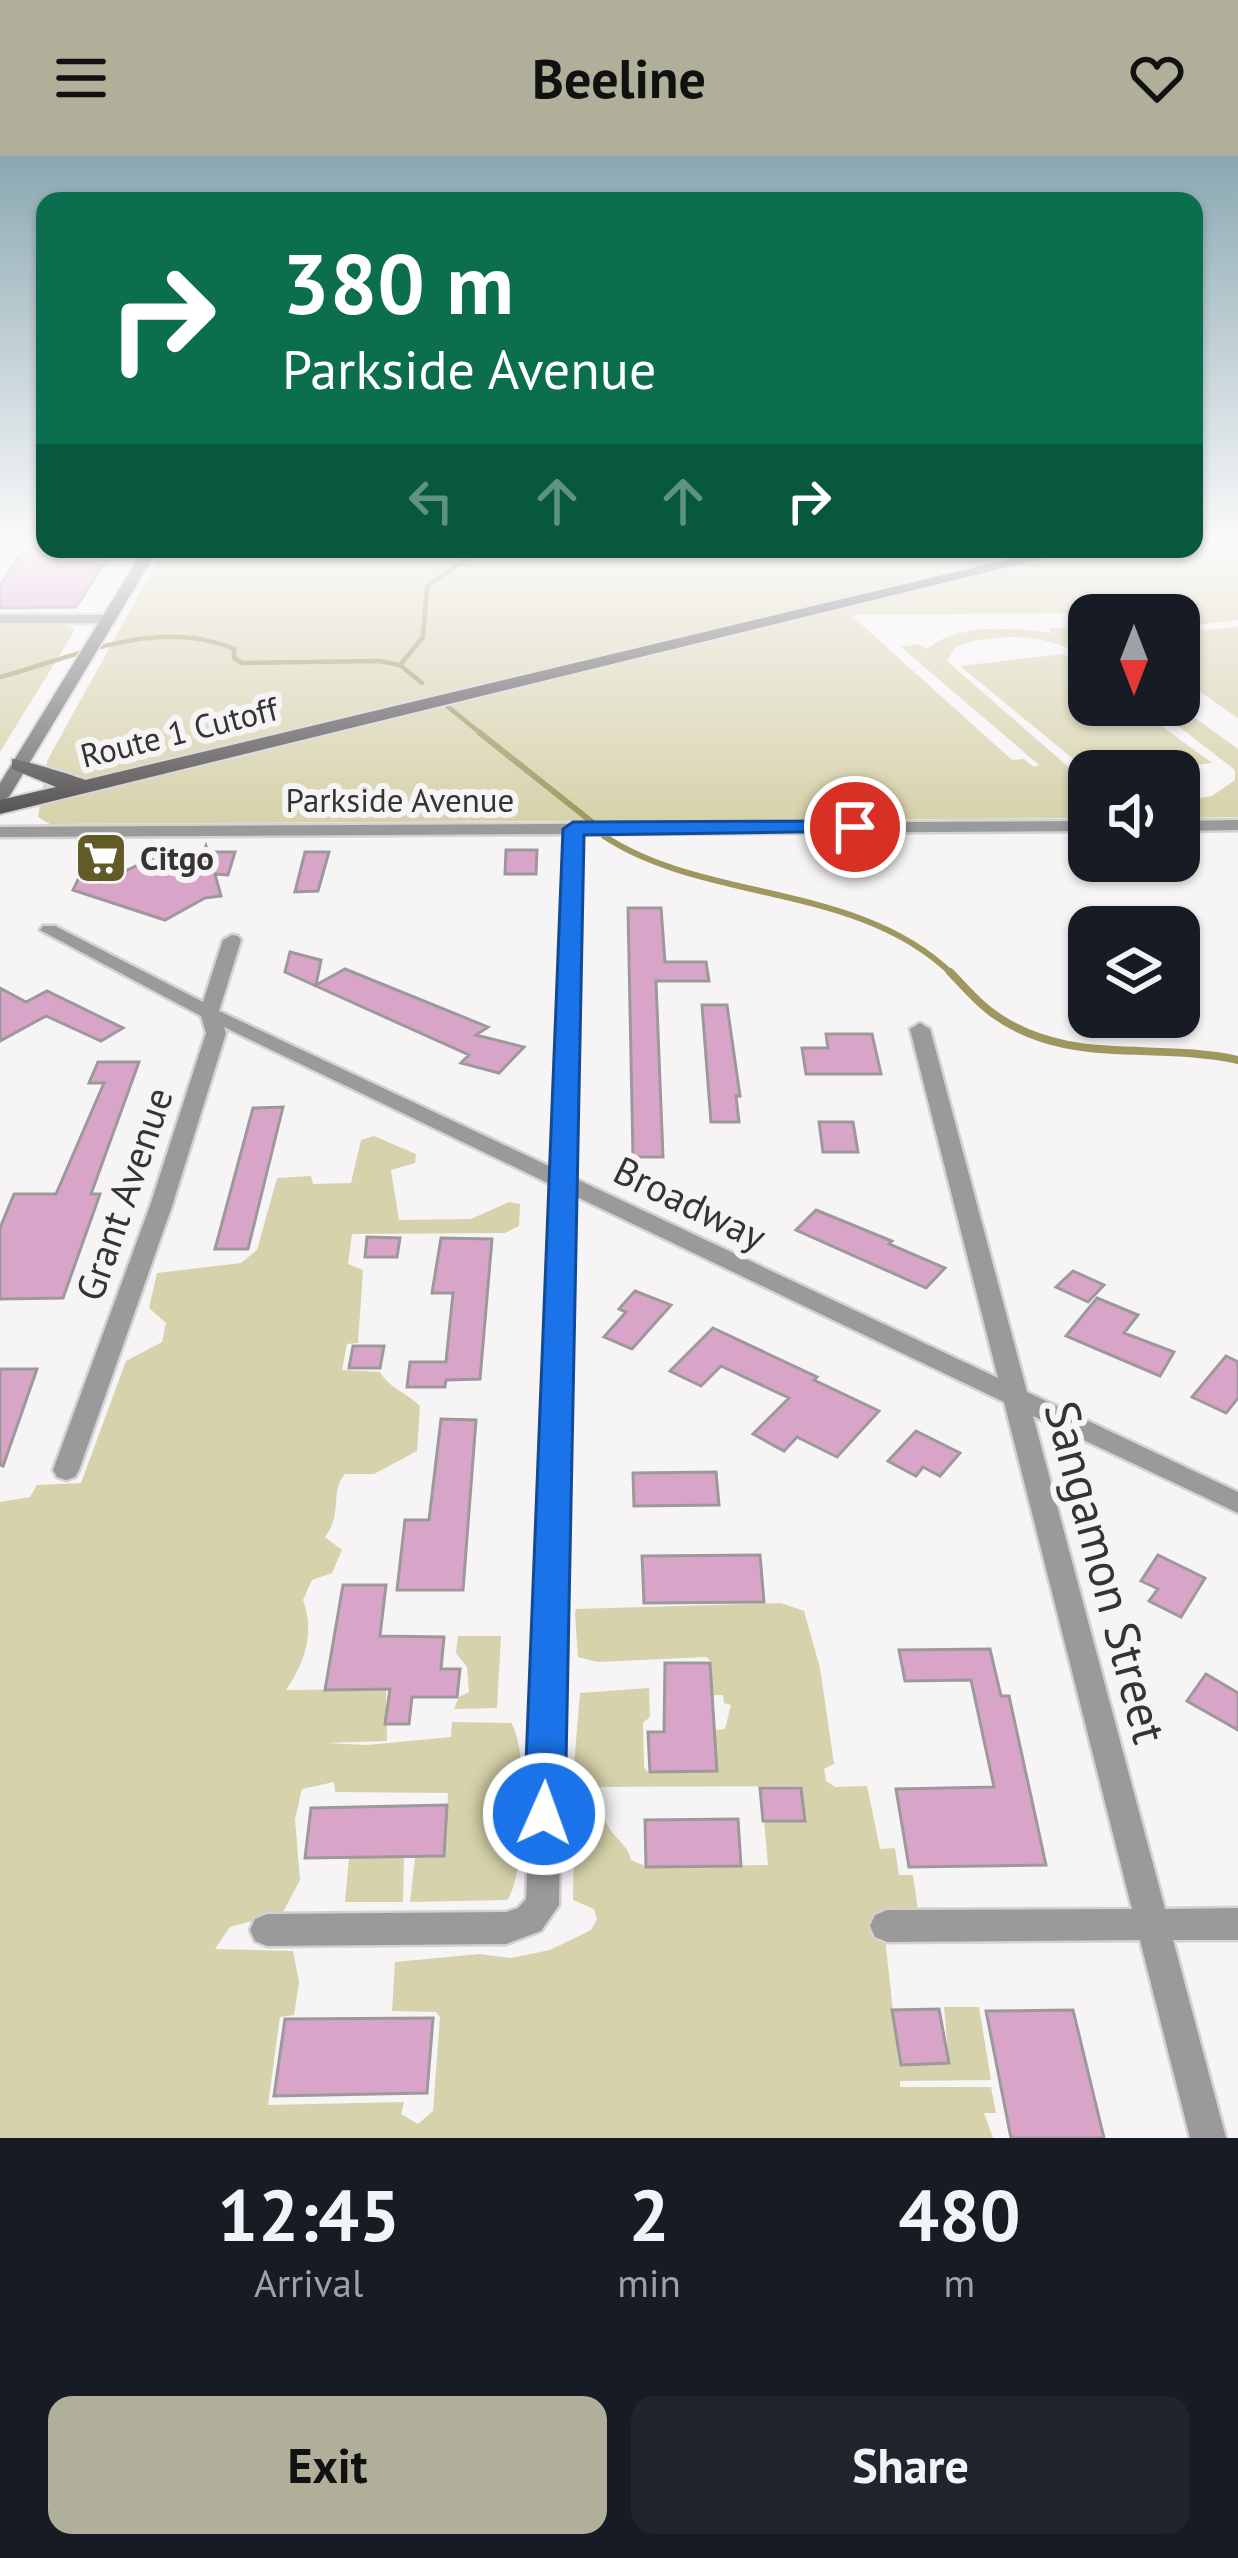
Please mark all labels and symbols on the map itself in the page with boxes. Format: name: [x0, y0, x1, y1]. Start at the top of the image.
north arrow: [1068, 594, 1200, 726]
street label: Route 1 Cutoff: [76, 686, 283, 777]
pin: [804, 776, 906, 878]
street label: Parkside Avenue: [286, 778, 514, 821]
supermarket icon: Citgo: [73, 830, 129, 886]
place label: Citgo: [140, 836, 214, 879]
street label: Grant Avenue: [63, 1081, 184, 1307]
street label: Broadway: [606, 1144, 775, 1261]
street label: Sangamon Street: [1032, 1394, 1182, 1750]
position arrow: [481, 1751, 607, 1877]

